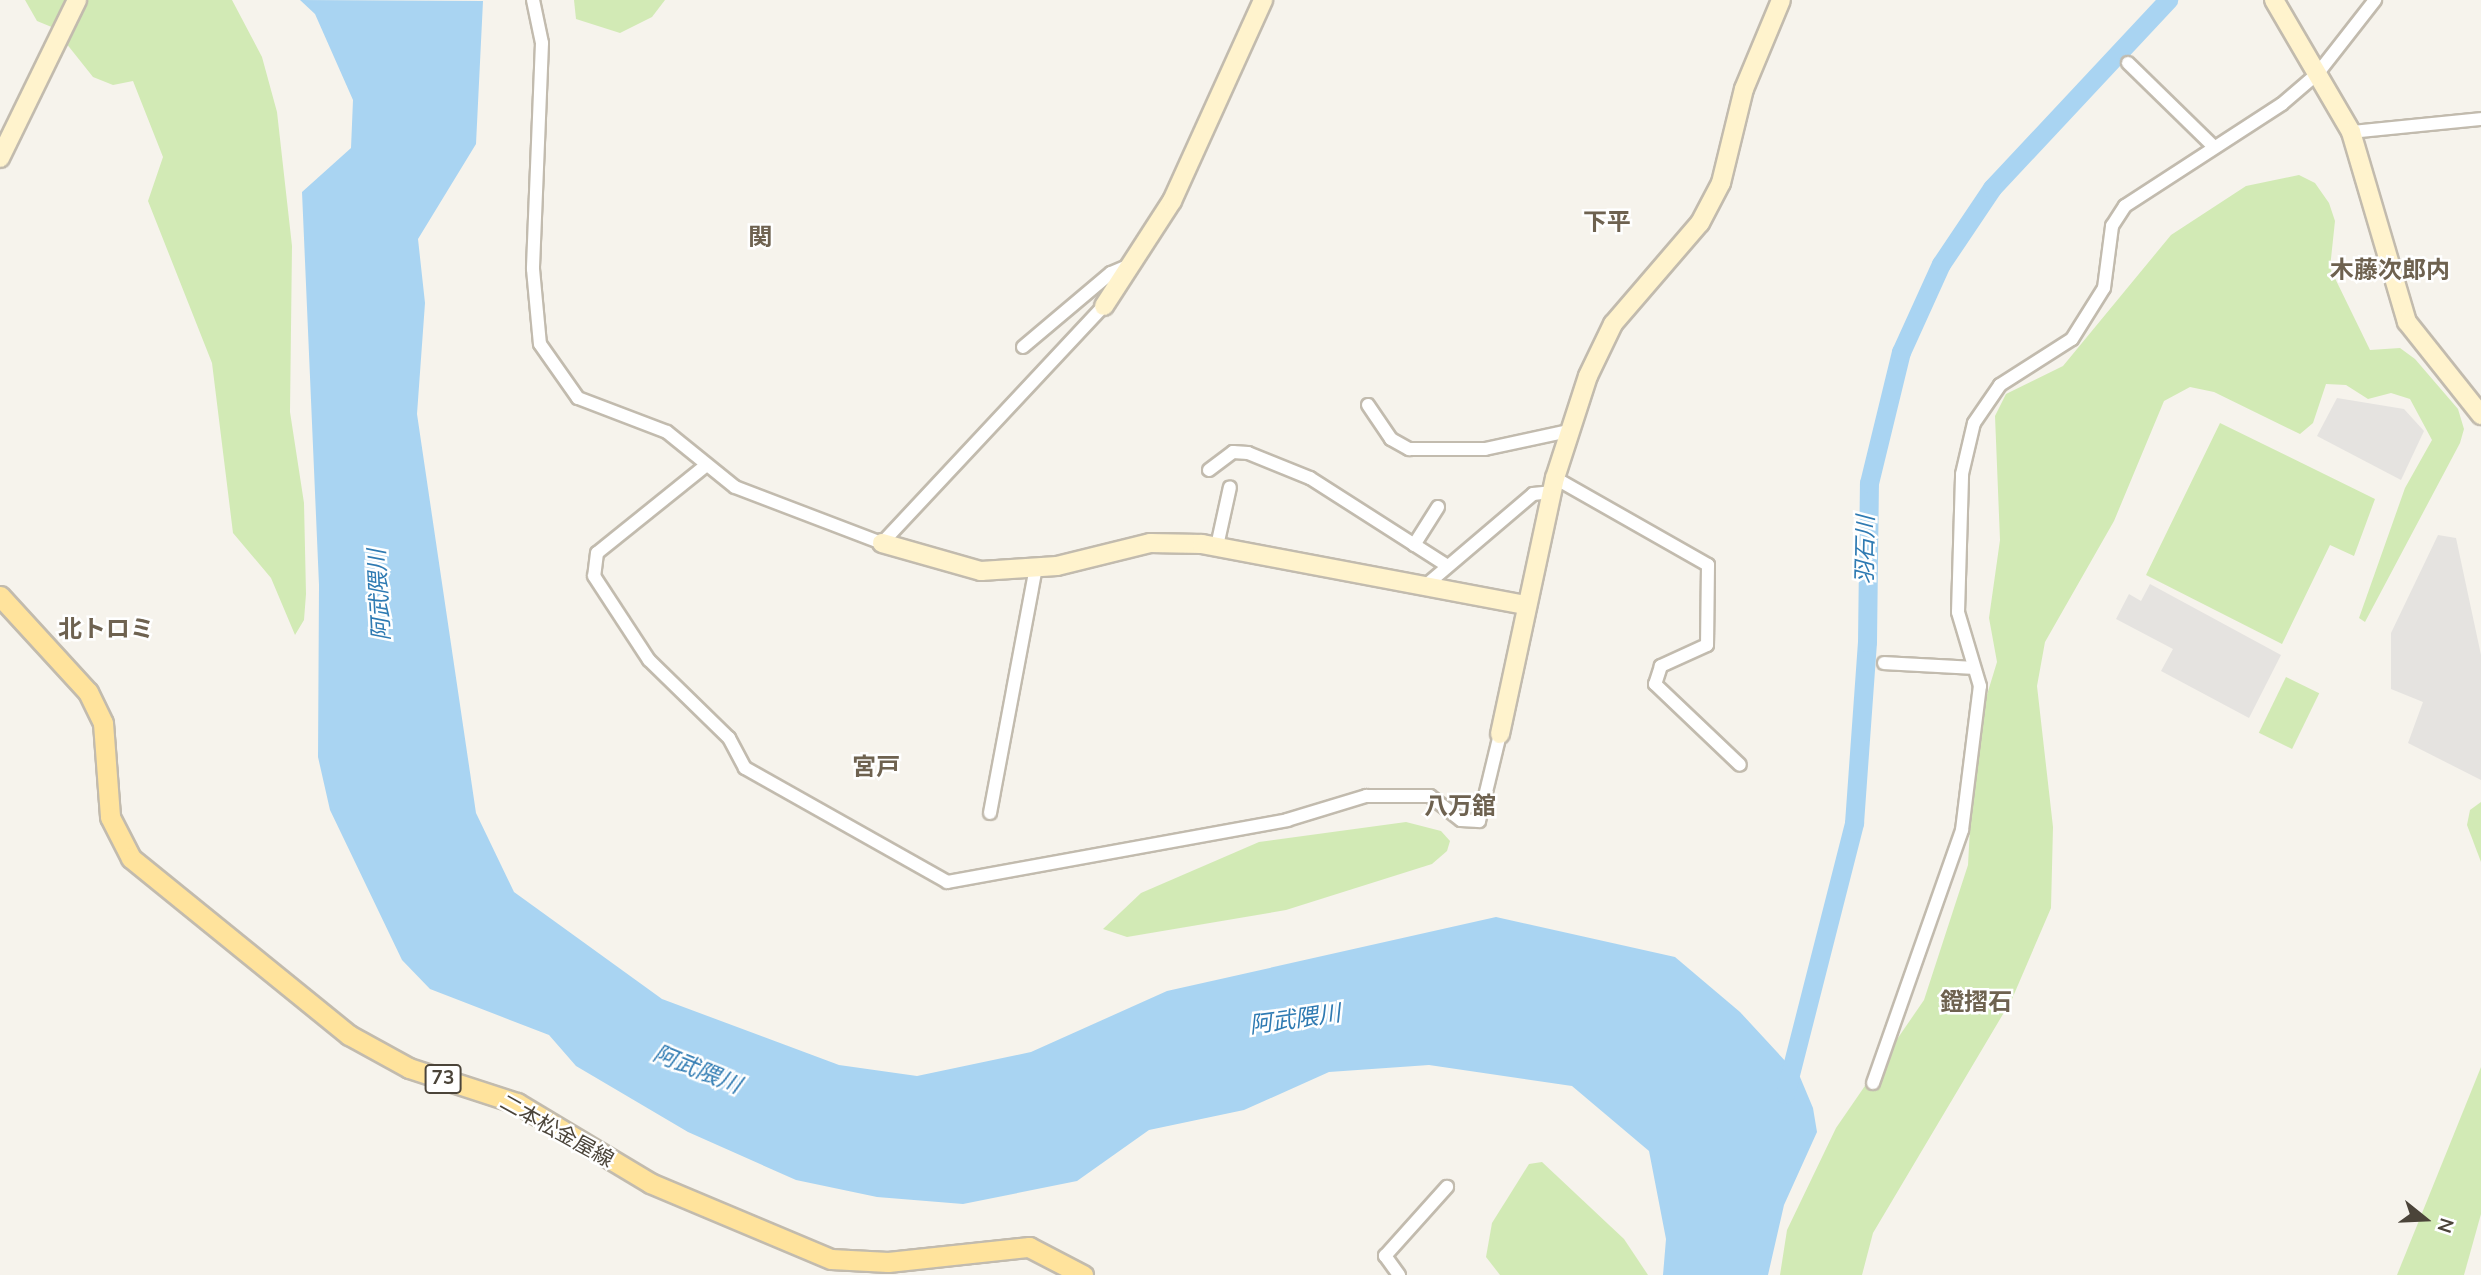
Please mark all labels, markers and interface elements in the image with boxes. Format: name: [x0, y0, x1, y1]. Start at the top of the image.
district label: 下平: [1583, 209, 1631, 237]
district label: 関: [748, 224, 772, 252]
district label: 木藤次郎内: [2330, 257, 2450, 285]
water label: 羽石川: [1852, 515, 1880, 585]
water label: 阿武隈川: [364, 548, 396, 642]
district label: 北トロミ: [58, 616, 154, 644]
district label: 宮戸: [852, 754, 900, 782]
district label: 八万舘: [1424, 793, 1496, 821]
district label: 鐙摺石: [1940, 989, 2012, 1017]
water label: 阿武隈川: [1248, 1000, 1342, 1040]
water label: 阿武隈川: [649, 1040, 745, 1100]
road number: 73: [424, 1064, 462, 1094]
street label: 二本松金屋線: [496, 1089, 618, 1173]
north arrow: [2390, 1184, 2460, 1254]
text: N: [2430, 1215, 2460, 1236]

